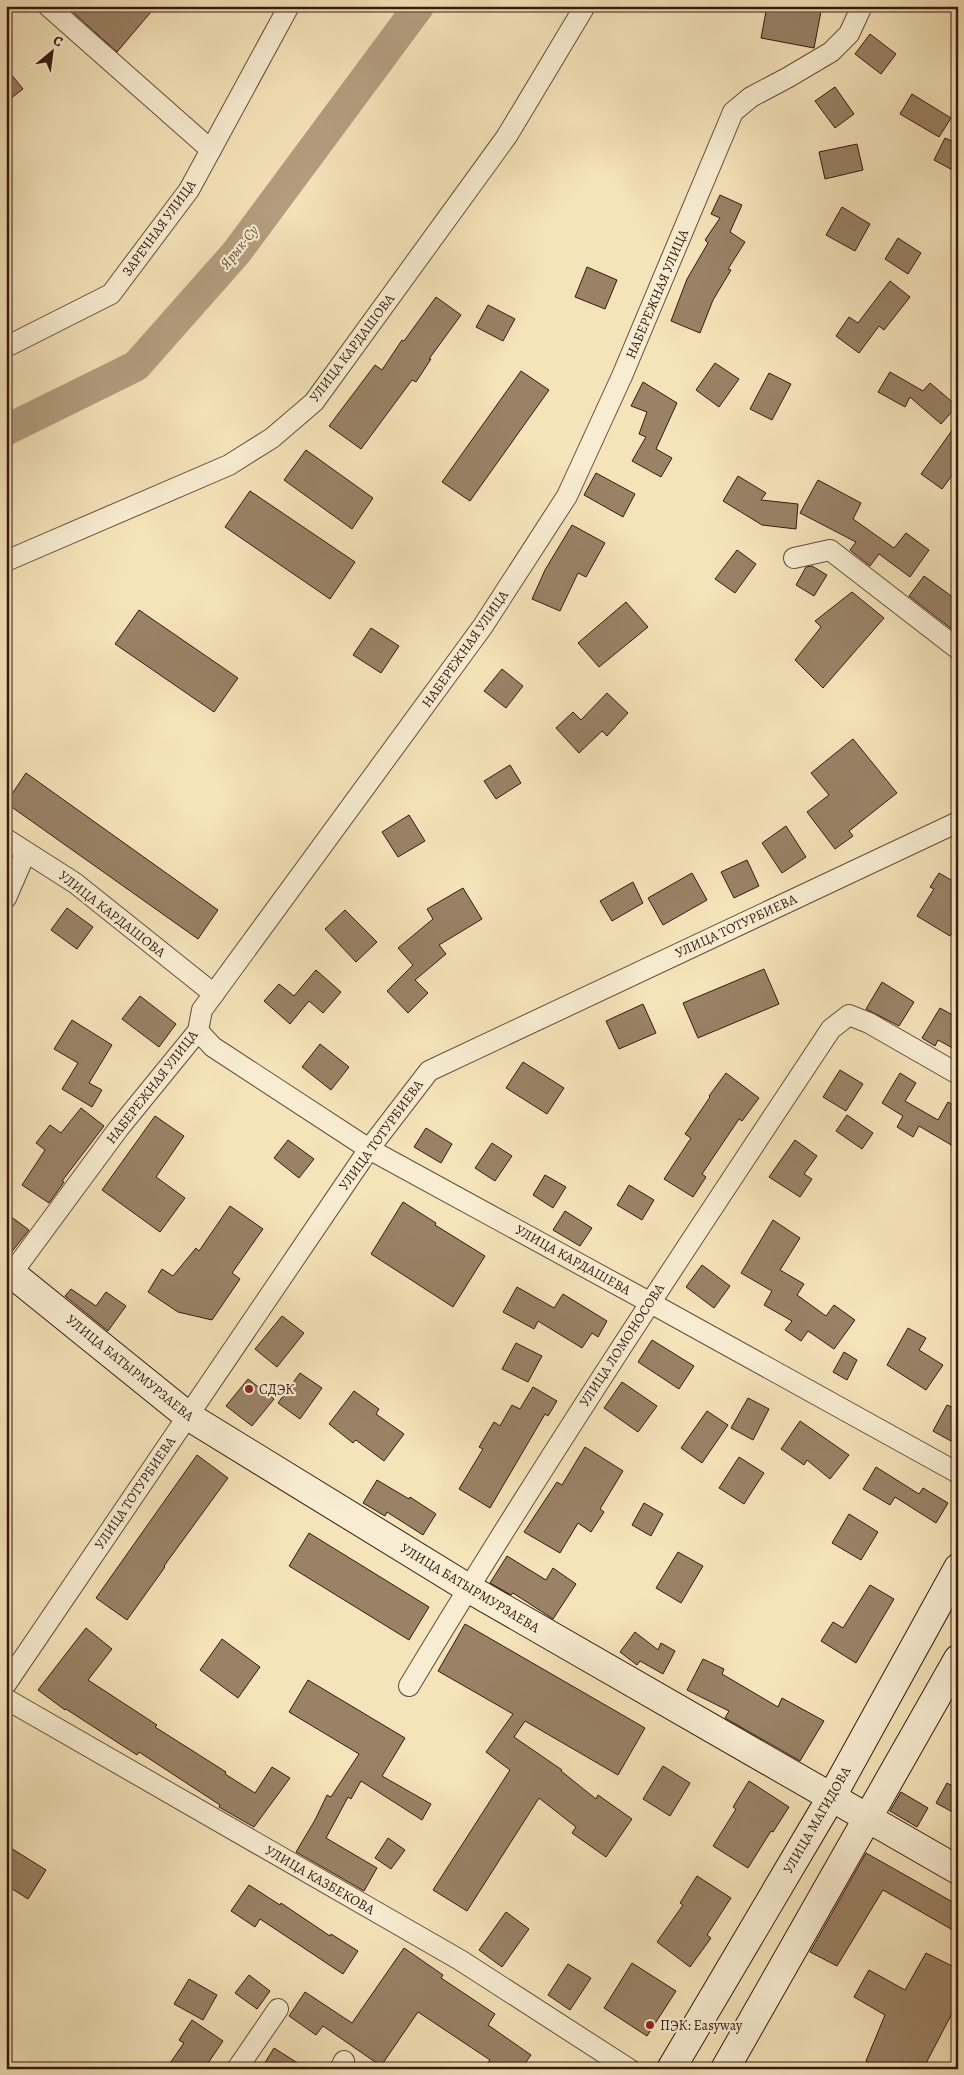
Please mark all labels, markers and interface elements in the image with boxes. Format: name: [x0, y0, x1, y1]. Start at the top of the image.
north arrow: [28, 28, 78, 78]
text: С: [50, 31, 67, 52]
street label: ЗАРЕЧНАЯ УЛИЦА: [118, 175, 201, 280]
water label: Ярык-Су: [215, 220, 263, 274]
street label: НАБЕРЕЖНАЯ УЛИЦА: [621, 225, 693, 362]
street label: УЛИЦА КАРДАШОВА: [305, 289, 399, 406]
street label: НАБЕРЕЖНАЯ УЛИЦА: [417, 586, 513, 711]
street label: УЛИЦА КАРДАШОВА: [55, 866, 170, 962]
street label: УЛИЦА ТОТУРБИЕВА: [672, 889, 801, 963]
street label: НАБЕРЕЖНАЯ УЛИЦА: [102, 1026, 203, 1148]
street label: УЛИЦА ТОТУРБИЕВА: [334, 1075, 428, 1194]
street label: УЛИЦА КАРДАШЕВА: [512, 1220, 635, 1300]
street label: УЛИЦА ЛОМОНОСОВА: [575, 1279, 669, 1410]
street label: УЛИЦА БАТЫРМУРЗАЕВА: [62, 1310, 199, 1426]
place label: СДЭК: [259, 1380, 294, 1399]
marker: СДЭК: [243, 1383, 255, 1395]
street label: УЛИЦА ТОТУРБИЕВА: [90, 1432, 180, 1553]
street label: УЛИЦА БАТЫРМУРЗАЕВА: [397, 1539, 544, 1638]
street label: УЛИЦА МАГИДОВА: [779, 1762, 856, 1877]
street label: УЛИЦА КАЗБЕКОВА: [262, 1841, 379, 1920]
place label: ПЭК: Easyway: [660, 2016, 743, 2035]
marker: ПЭК: Easyway: [644, 2019, 656, 2031]

